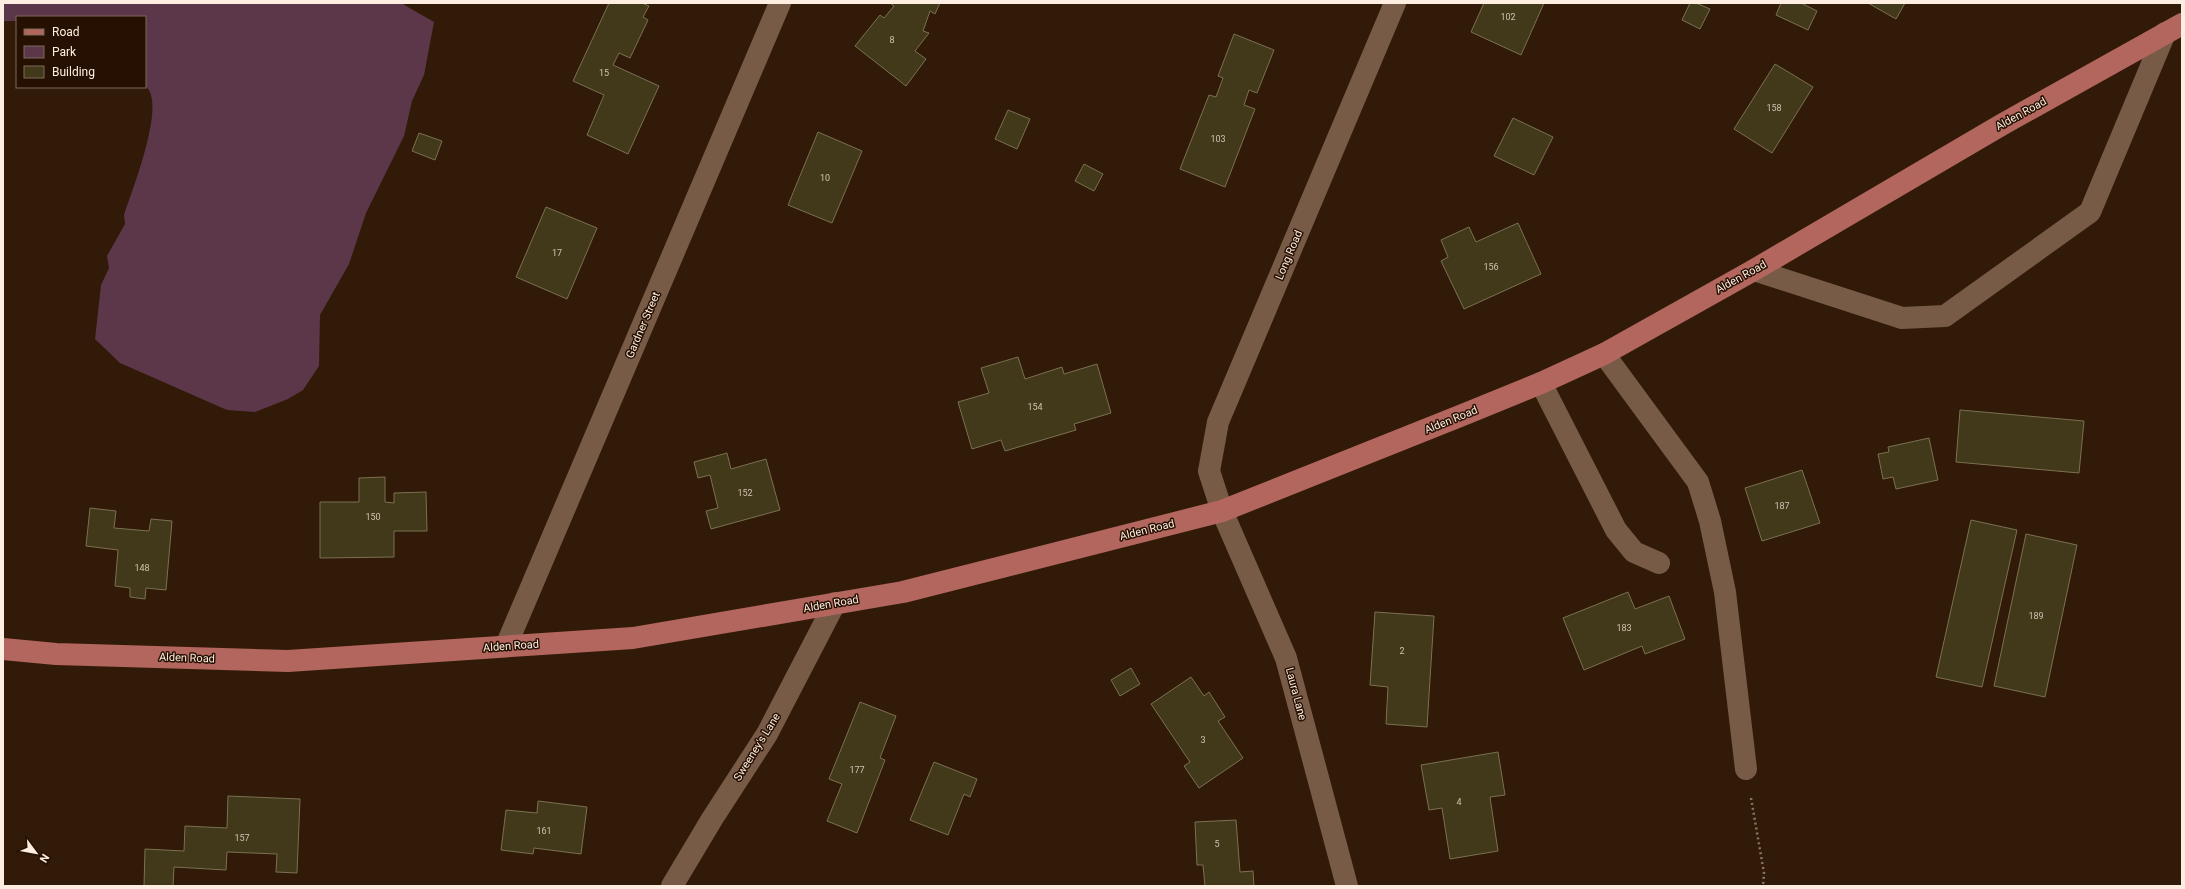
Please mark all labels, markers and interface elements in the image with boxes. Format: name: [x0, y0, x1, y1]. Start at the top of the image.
house number: 102: [1500, 12, 1516, 22]
legend: [16, 16, 146, 88]
text: Road: [52, 25, 80, 39]
house number: 8: [889, 35, 895, 45]
text: Park: [52, 45, 77, 59]
text: Building: [52, 65, 95, 79]
house number: 15: [599, 68, 609, 78]
street label: Alden Road: [1993, 95, 2049, 133]
house number: 158: [1766, 103, 1782, 113]
house number: 103: [1210, 134, 1226, 144]
house number: 10: [820, 173, 830, 183]
street label: Long Road: [1273, 228, 1305, 282]
house number: 17: [552, 248, 562, 258]
street label: Alden Road: [1713, 258, 1769, 296]
house number: 156: [1483, 262, 1499, 272]
street label: Gardner Street: [623, 290, 663, 360]
house number: 154: [1027, 402, 1043, 412]
street label: Alden Road: [1423, 403, 1479, 437]
house number: 152: [737, 488, 753, 498]
house number: 187: [1774, 501, 1790, 511]
house number: 150: [365, 512, 381, 522]
street label: Alden Road: [1118, 517, 1176, 543]
house number: 148: [134, 563, 150, 573]
street label: Alden Road: [802, 593, 860, 615]
house number: 189: [2028, 611, 2044, 621]
house number: 183: [1616, 623, 1632, 633]
street label: Alden Road: [483, 638, 539, 654]
house number: 2: [1399, 646, 1405, 656]
street label: Alden Road: [159, 651, 215, 665]
street label: Laura Lane: [1283, 666, 1309, 722]
street label: Sweeney's Lane: [731, 711, 783, 783]
house number: 3: [1200, 735, 1206, 745]
house number: 177: [849, 765, 865, 775]
house number: 4: [1456, 797, 1462, 807]
house number: 161: [536, 826, 552, 836]
north arrow: [16, 833, 56, 873]
house number: 157: [234, 833, 250, 843]
house number: 5: [1214, 839, 1220, 849]
text: N: [36, 851, 52, 865]

